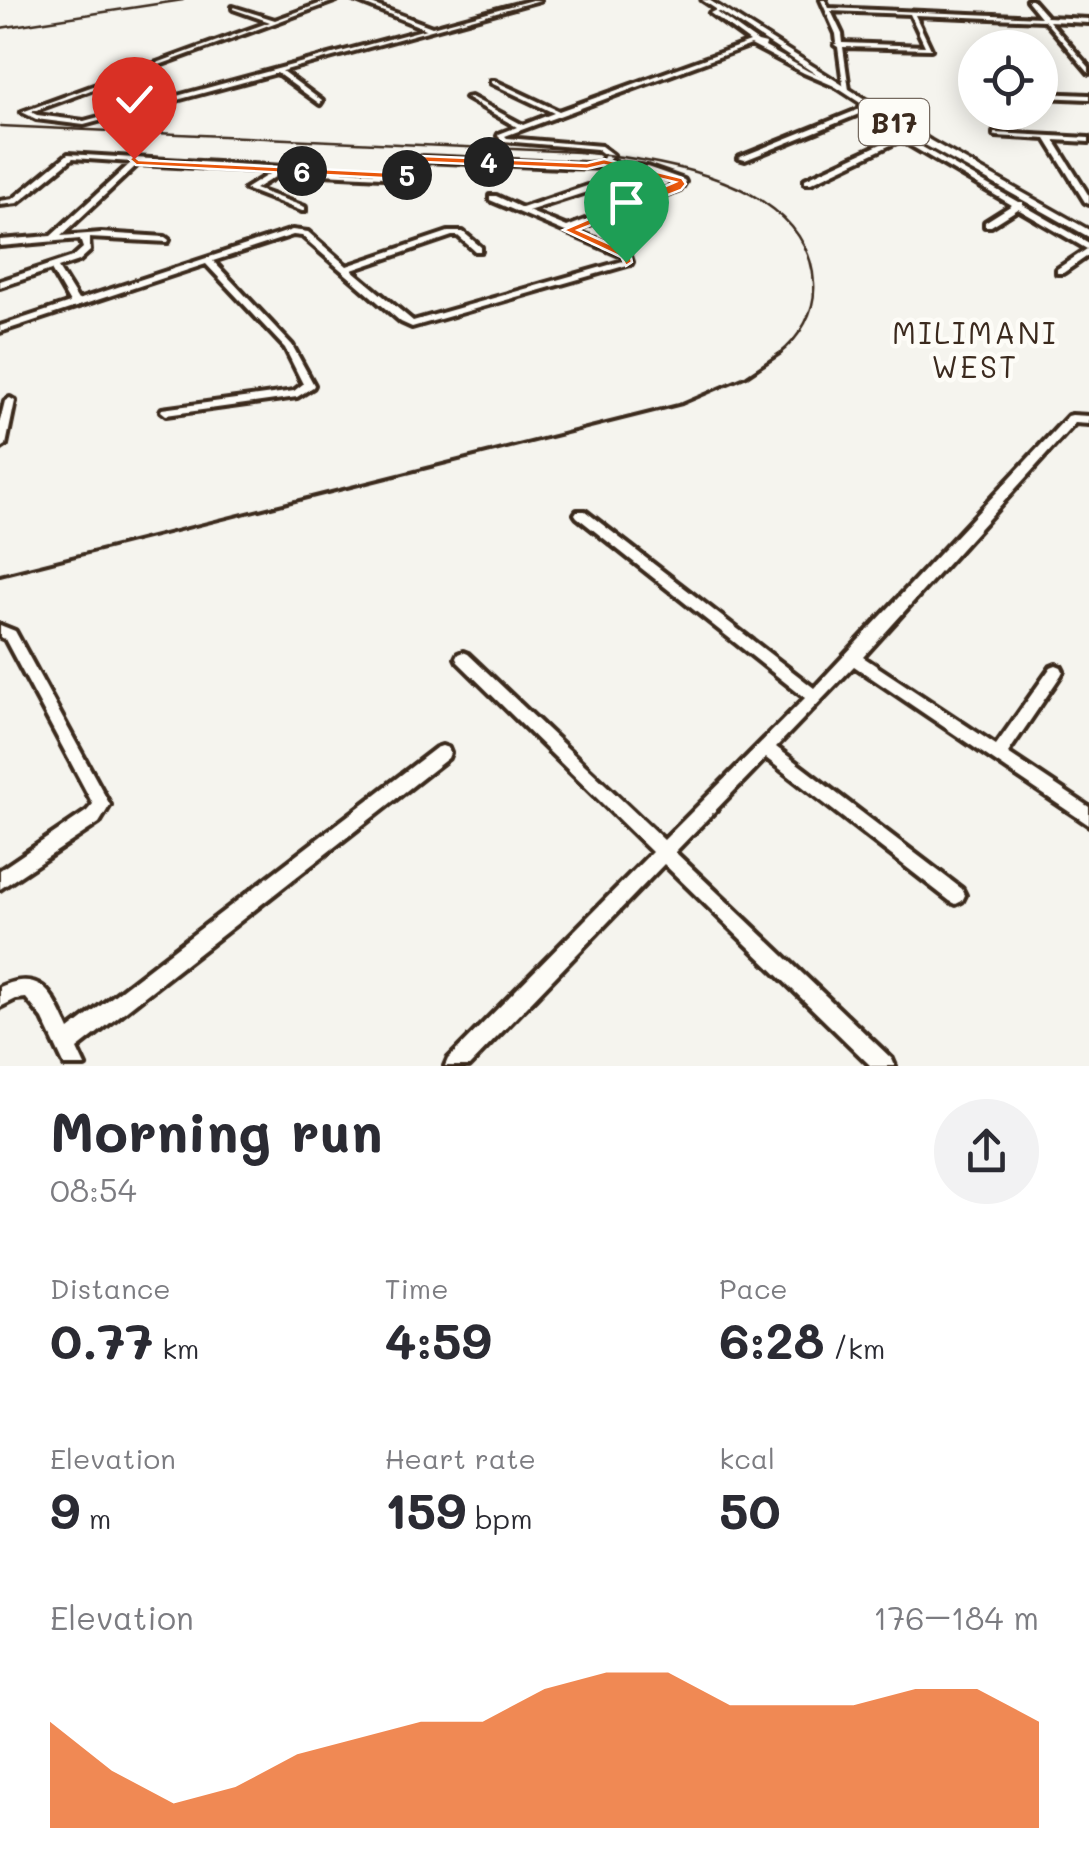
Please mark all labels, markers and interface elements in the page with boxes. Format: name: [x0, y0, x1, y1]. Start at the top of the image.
map controls: [958, 30, 1058, 130]
button: locate: [958, 30, 1058, 130]
pin: [92, 57, 177, 160]
icon: check: [107, 72, 162, 127]
road number: B17: [859, 99, 929, 145]
pin: 4: [464, 137, 514, 187]
text: 4: [480, 144, 498, 180]
pin: 6: [277, 146, 327, 196]
pin: 5: [382, 150, 432, 200]
text: 6: [294, 153, 310, 189]
text: 5: [399, 157, 415, 193]
pin: [584, 160, 669, 263]
icon: arrive: [599, 175, 654, 230]
district label: MILIMANI WEST: [892, 312, 1058, 386]
text: Morning run: [50, 1094, 383, 1166]
button: share: [934, 1099, 1039, 1204]
text: 08:54: [50, 1168, 136, 1210]
text: Distance: [50, 1270, 171, 1306]
text: Time: [385, 1270, 448, 1306]
text: Pace: [719, 1270, 788, 1306]
text: 0.77: [50, 1306, 153, 1372]
text: 4:59: [385, 1306, 491, 1372]
text: 6:28: [719, 1306, 824, 1372]
text: km: [153, 1330, 199, 1366]
text: /km: [824, 1330, 885, 1366]
text: Elevation: [50, 1440, 176, 1476]
text: Heart rate: [385, 1440, 536, 1476]
text: kcal: [719, 1440, 775, 1476]
text: 9: [50, 1476, 80, 1542]
text: 159: [385, 1476, 466, 1542]
text: 50: [719, 1476, 781, 1542]
text: m: [80, 1500, 111, 1536]
text: bpm: [466, 1500, 532, 1536]
text: Elevation: [50, 1596, 194, 1638]
text: 176–184 m: [873, 1596, 1039, 1638]

